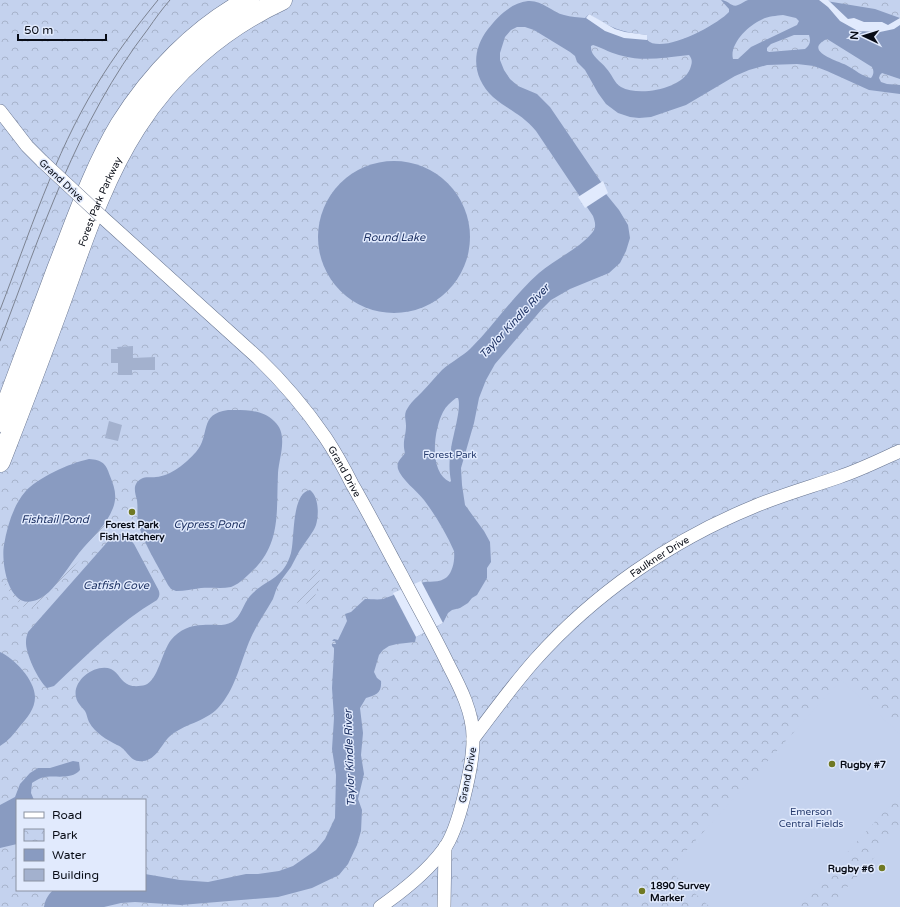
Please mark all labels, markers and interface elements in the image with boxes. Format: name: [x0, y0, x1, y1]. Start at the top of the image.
scale bar: [18, 16, 106, 42]
north arrow: [844, 16, 884, 56]
text: 50 m: [24, 23, 53, 37]
text: N: [848, 30, 861, 40]
street label: Forest Park Parkway: [76, 154, 125, 248]
street label: Grand Drive: [37, 157, 86, 205]
water label: Round Lake: [363, 231, 426, 244]
water label: Taylor Kindle River: [477, 280, 553, 361]
street label: Grand Drive: [325, 444, 363, 500]
park label: Forest Park: [423, 449, 477, 461]
marker: Forest Park Fish Hatchery: [127, 507, 137, 517]
water label: Fishtail Pond: [21, 513, 91, 526]
water label: Cypress Pond: [173, 518, 247, 531]
place label: Forest Park Fish Hatchery: [99, 519, 165, 543]
street label: Faulkner Drive: [628, 534, 692, 580]
water label: Catfish Cove: [83, 579, 150, 592]
water label: Taylor Kindle River: [341, 708, 358, 807]
street label: Grand Drive: [457, 746, 479, 804]
marker: Rugby #7: [827, 759, 837, 769]
place label: Rugby #7: [840, 759, 886, 771]
legend: [16, 799, 146, 891]
park label: Emerson Central Fields: [779, 806, 843, 830]
text: Road: [52, 808, 82, 822]
text: Park: [52, 828, 78, 842]
text: Water: [52, 848, 87, 862]
place label: Rugby #6: [828, 863, 875, 875]
marker: Rugby #6: [877, 863, 887, 873]
text: Building: [52, 868, 99, 882]
place label: 1890 Survey Marker: [650, 880, 711, 904]
marker: 1890 Survey Marker: [637, 886, 647, 896]

